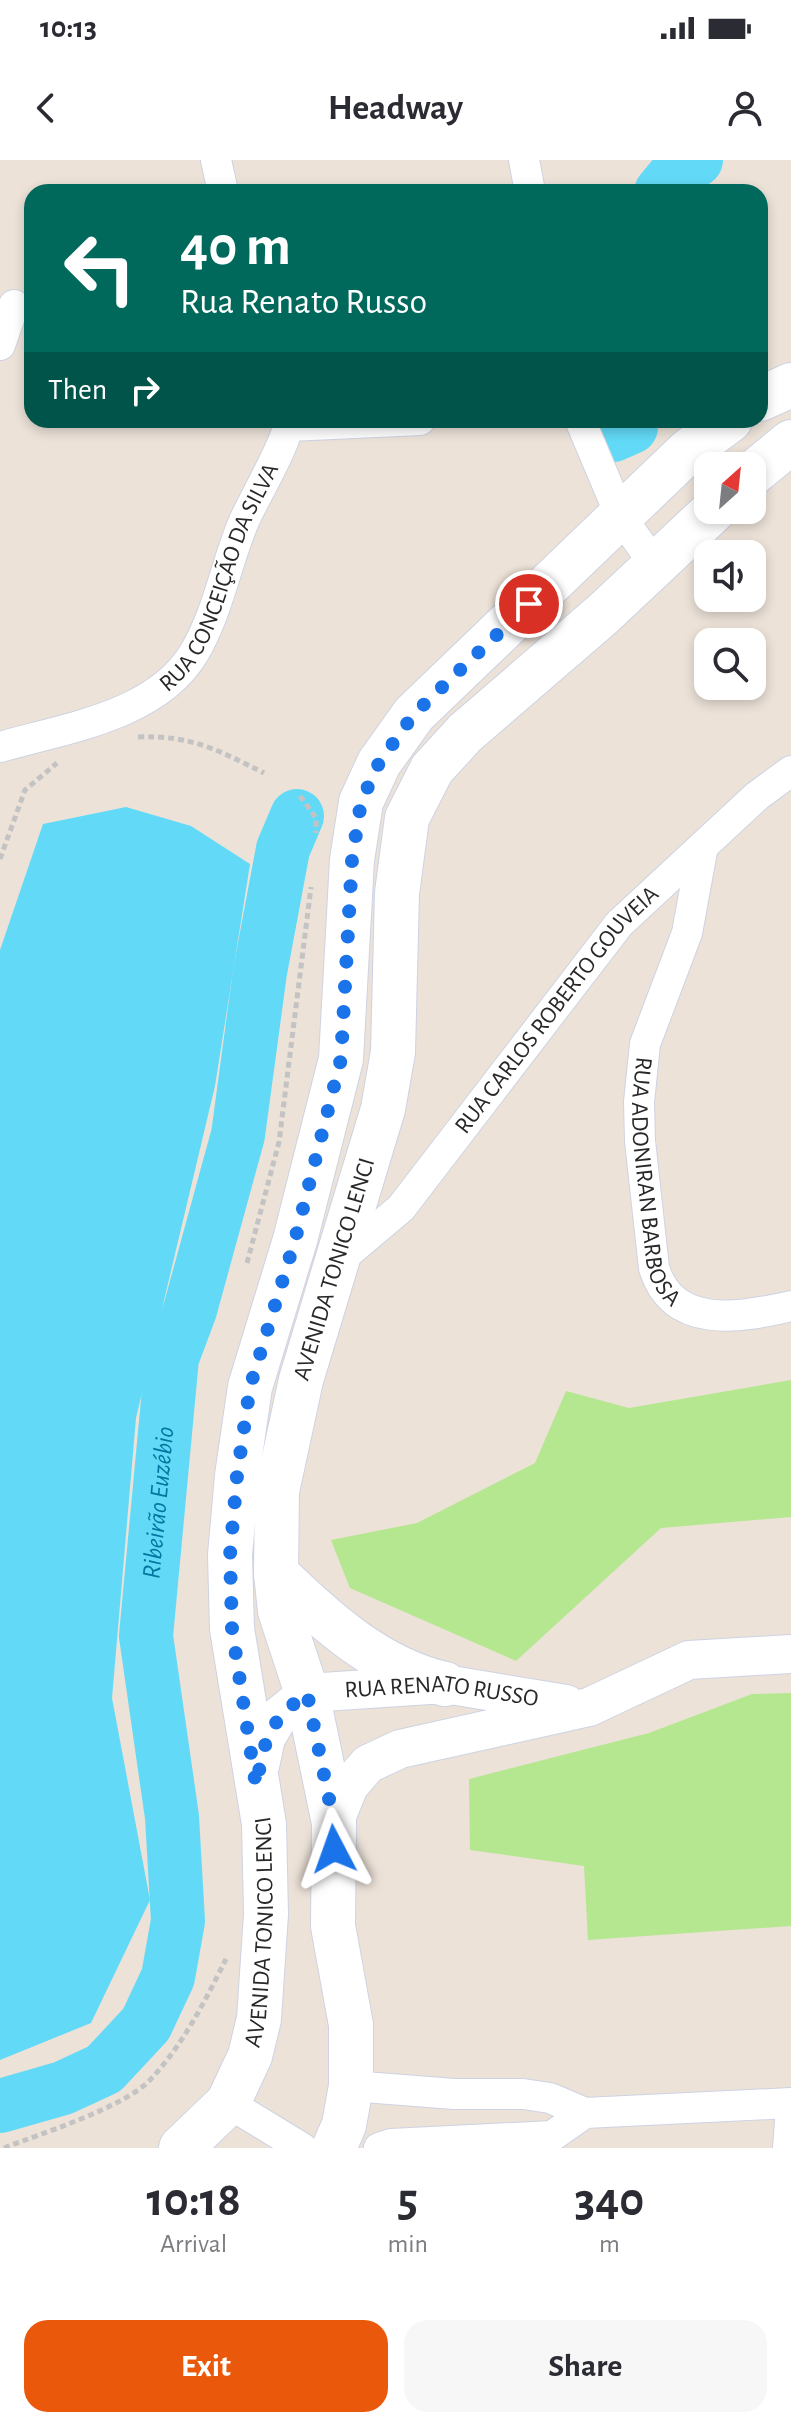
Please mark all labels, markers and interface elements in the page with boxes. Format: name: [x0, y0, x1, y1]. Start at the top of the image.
text: 10:13: [40, 13, 97, 43]
icon: back: [24, 86, 68, 130]
icon: person: [723, 86, 767, 130]
text: Headway: [328, 90, 463, 126]
icon: left: [48, 216, 152, 320]
text: 40 m: [180, 219, 291, 275]
text: Rua Renato Russo: [180, 284, 427, 320]
icon: right: [123, 368, 167, 412]
text: Then: [48, 375, 107, 405]
north arrow: [694, 452, 766, 524]
map controls: [694, 452, 766, 700]
street label: RUA CONCEIÇÃO DA SILVA: [155, 459, 283, 697]
button: sound: [694, 540, 766, 612]
pin: [495, 570, 563, 638]
icon: arrive: [507, 582, 551, 626]
button: search: [694, 628, 766, 700]
street label: RUA CARLOS ROBERTO GOUVEIA: [451, 882, 663, 1138]
street label: RUA ADONIRAN BARBOSA: [627, 1056, 685, 1311]
street label: AVENIDA TONICO LENCI: [290, 1155, 379, 1383]
water label: Ribeirão Euzébio: [138, 1425, 179, 1580]
street label: RUA RENATO RUSSO: [344, 1672, 540, 1711]
position arrow: [292, 1807, 376, 1891]
street label: AVENIDA TONICO LENCI: [241, 1815, 278, 2050]
text: 10:18: [147, 2177, 241, 2225]
text: 5: [397, 2177, 418, 2225]
text: 340: [575, 2177, 644, 2225]
text: Arrival: [160, 2231, 227, 2257]
text: min: [387, 2231, 428, 2257]
text: m: [599, 2231, 620, 2257]
button: Exit: [24, 2320, 388, 2412]
button: Share: [404, 2320, 767, 2412]

